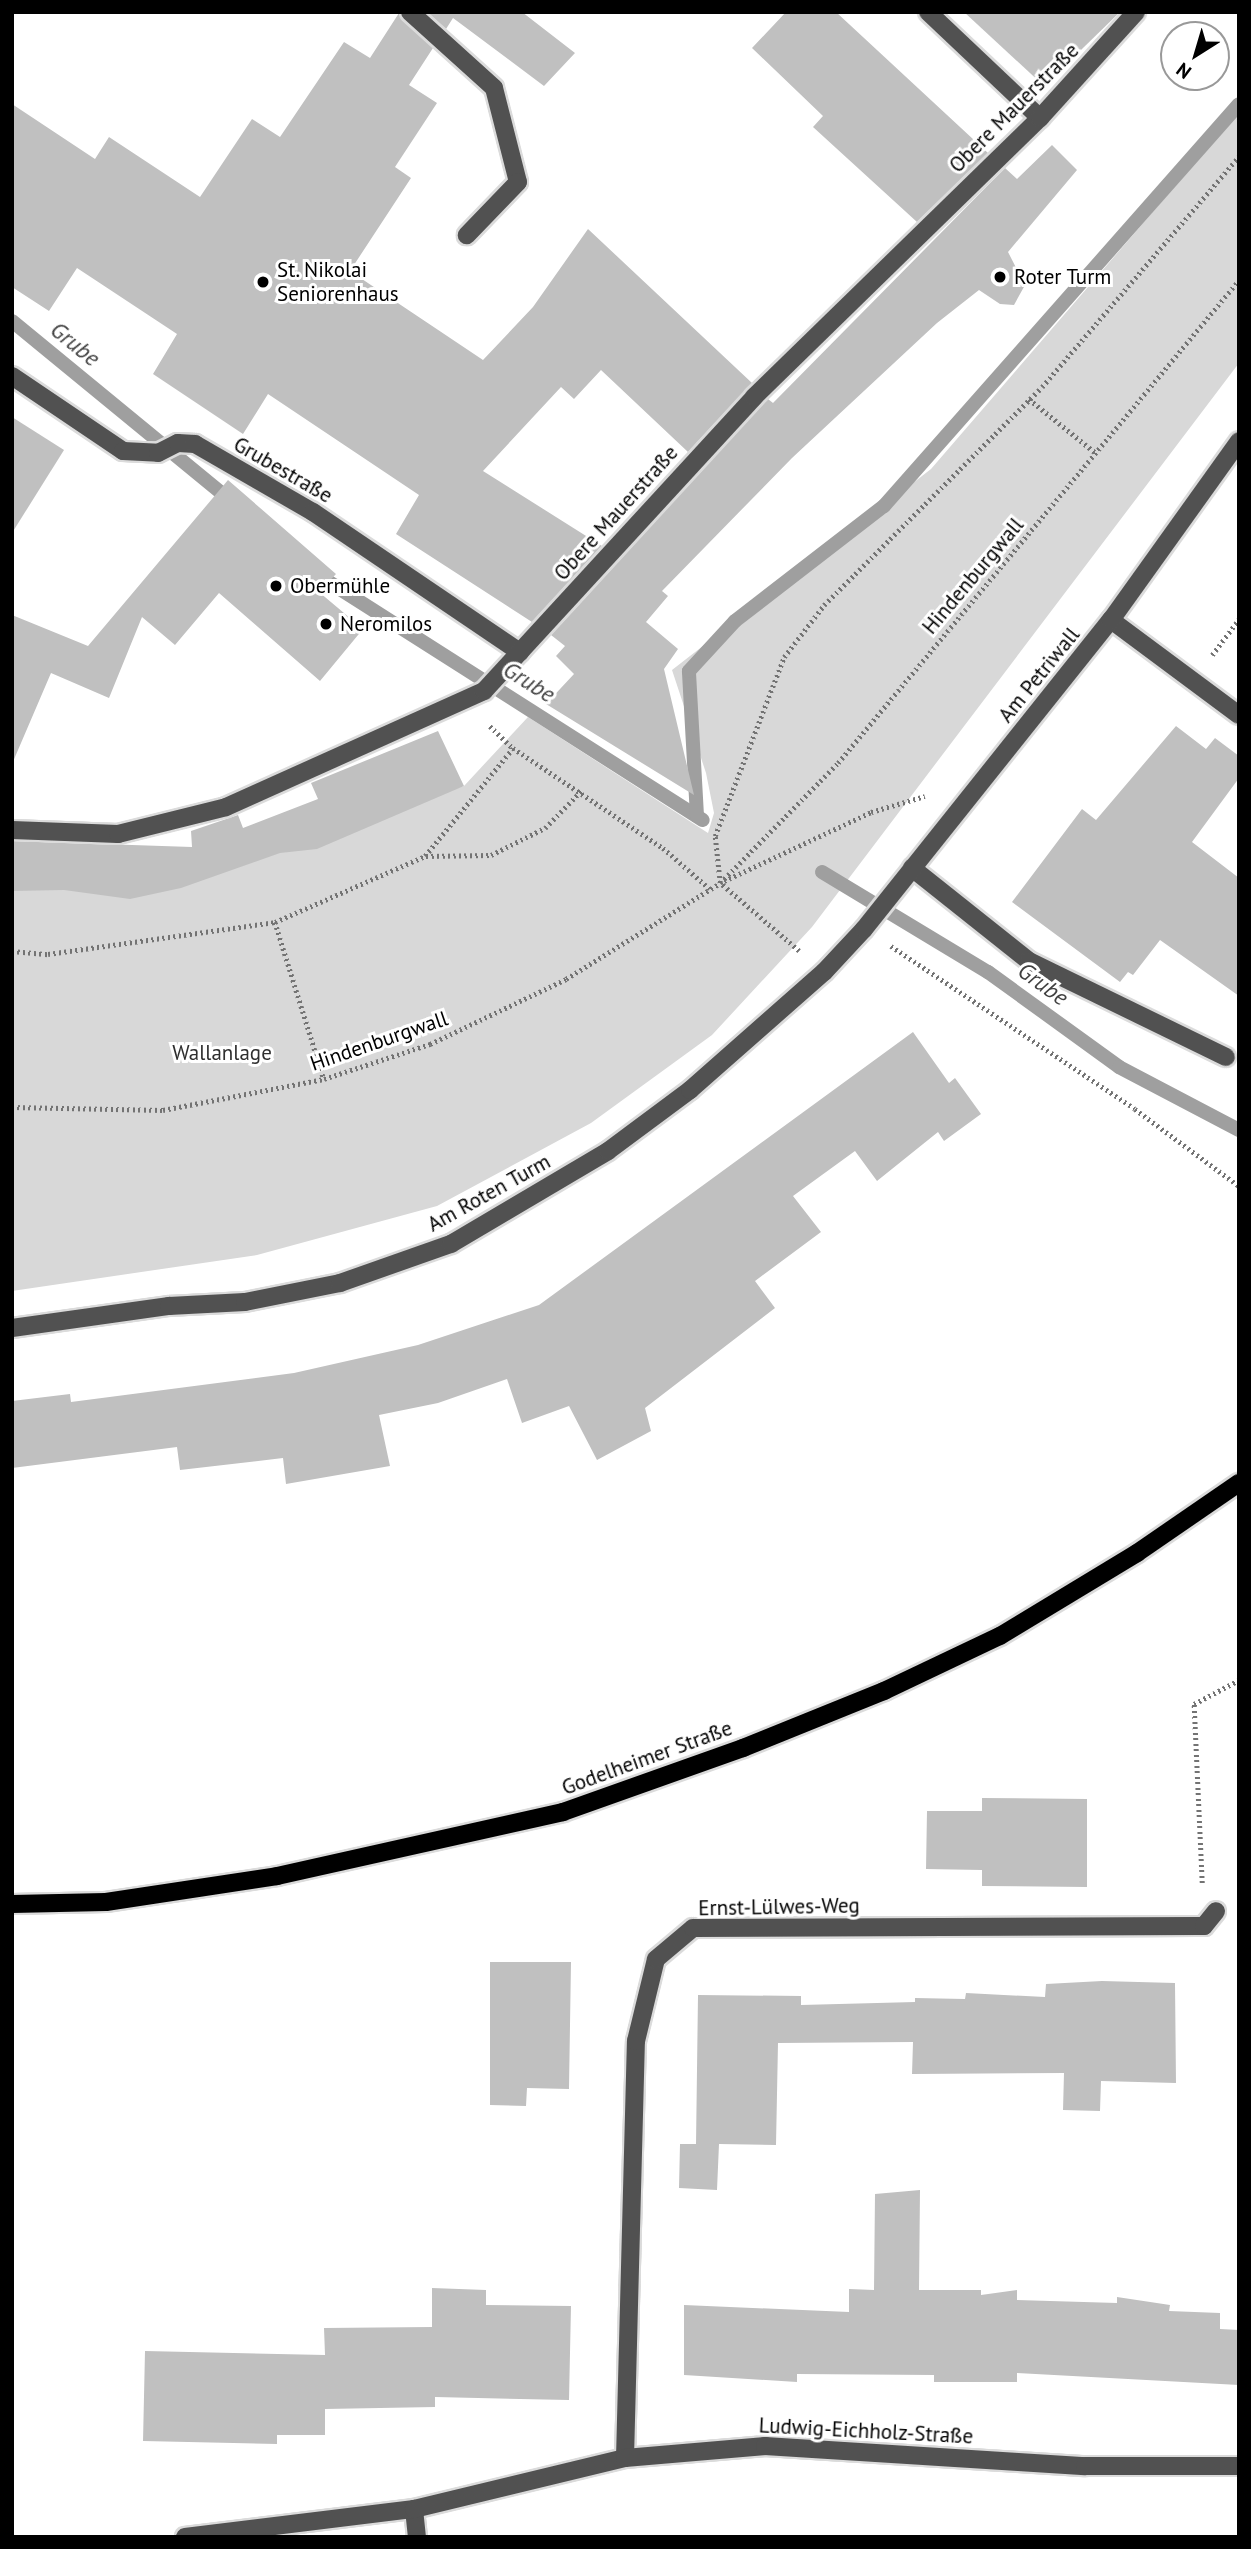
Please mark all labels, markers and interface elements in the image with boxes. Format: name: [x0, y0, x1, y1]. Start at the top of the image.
north arrow: [1160, 21, 1230, 91]
street label: Obere Mauerstraße: [944, 38, 1084, 178]
text: N: [1171, 58, 1196, 85]
place label: St. Nikolai Seniorenhaus: [277, 257, 399, 307]
place label: Roter Turm: [1014, 264, 1112, 290]
marker: Roter Turm: [992, 269, 1008, 285]
marker: St. Nikolai Seniorenhaus: [255, 274, 271, 290]
water label: Grube: [45, 316, 105, 372]
street label: Grubestraße: [229, 432, 337, 508]
street label: Obere Mauerstraße: [549, 440, 683, 586]
street label: Hindenburgwall: [917, 513, 1029, 639]
place label: Obermühle: [290, 573, 390, 599]
marker: Obermühle: [268, 578, 284, 594]
place label: Neromilos: [340, 611, 432, 637]
marker: Neromilos: [318, 616, 334, 632]
street label: Am Petriwall: [993, 623, 1085, 727]
water label: Grube: [498, 656, 560, 708]
water label: Grube: [1013, 957, 1073, 1011]
street label: Hindenburgwall: [307, 1006, 451, 1076]
park label: Wallanlage: [172, 1040, 272, 1066]
street label: Am Roten Turm: [423, 1149, 555, 1237]
street label: Godelheimer Straße: [558, 1715, 736, 1801]
street label: Ernst-Lülwes-Weg: [698, 1893, 860, 1921]
street label: Ludwig-Eichholz-Straße: [758, 2413, 974, 2449]

